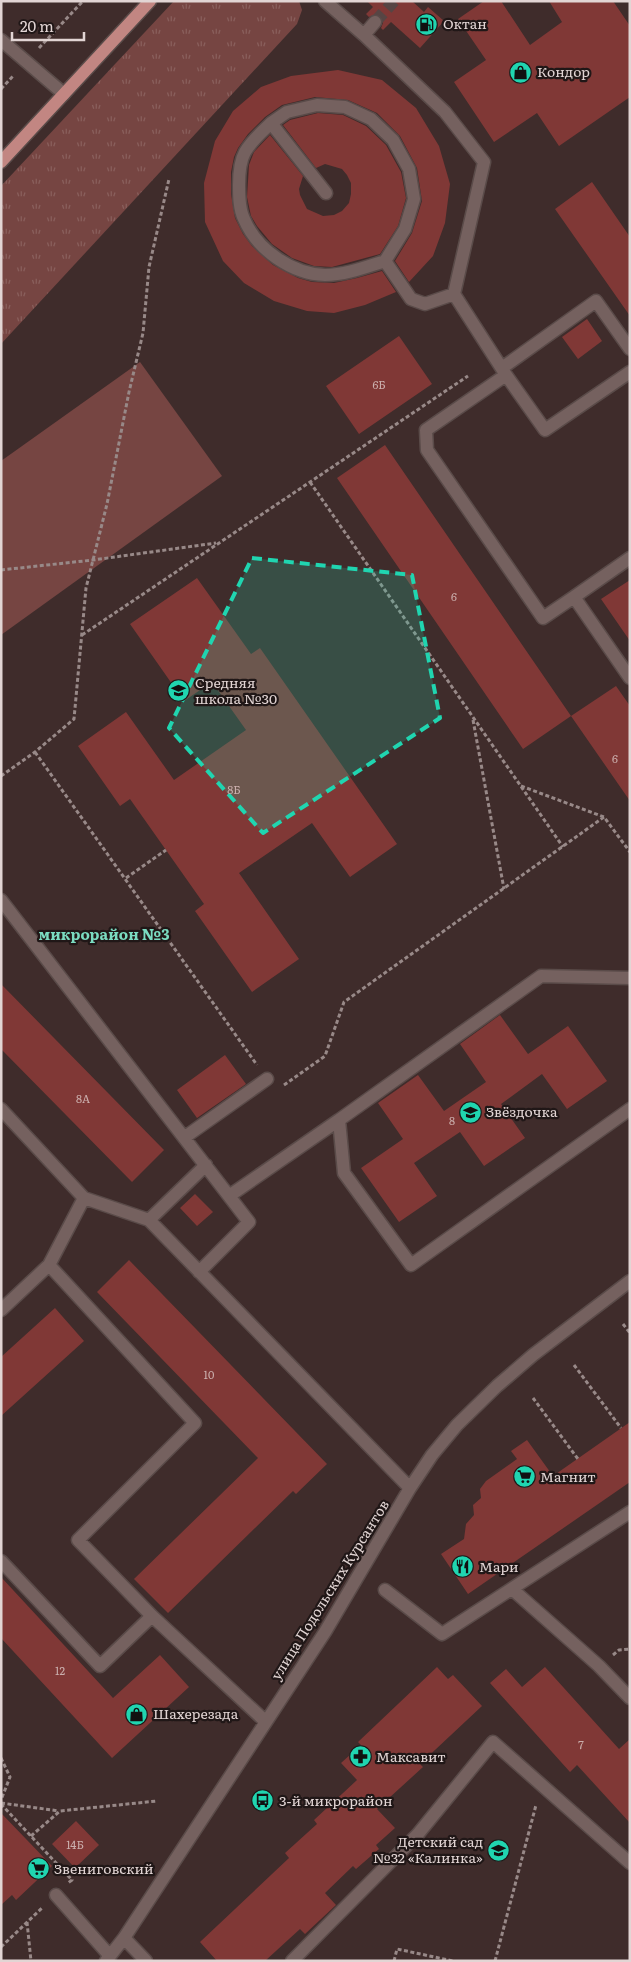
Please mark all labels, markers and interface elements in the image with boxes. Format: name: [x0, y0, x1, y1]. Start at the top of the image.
scale bar: [12, 10, 85, 42]
fuel station icon: Октан: [415, 12, 439, 36]
place label: Октан: [443, 13, 487, 33]
text: 20 m: [20, 14, 54, 37]
shop icon: Кондор: [509, 60, 533, 84]
place label: Кондор: [537, 61, 590, 81]
house number: 6Б: [372, 376, 386, 392]
house number: 6: [451, 588, 457, 604]
place label: Средняя школа №30: [195, 672, 277, 708]
school or university icon: Средняя школа №30: [167, 679, 191, 703]
house number: 6: [612, 750, 618, 766]
house number: 8Б: [227, 781, 241, 797]
district label: микрорайон №3: [38, 922, 170, 945]
house number: 8А: [76, 1090, 90, 1106]
school or university icon: Звёздочка: [458, 1100, 482, 1124]
place label: Звёздочка: [486, 1101, 558, 1121]
house number: 8: [449, 1112, 455, 1128]
house number: 10: [204, 1366, 214, 1382]
supermarket icon: Магнит: [512, 1465, 536, 1489]
place label: Магнит: [540, 1466, 596, 1486]
street label: улица Подольских Курсантов: [265, 1496, 393, 1683]
restaurant icon: Мари: [451, 1555, 475, 1579]
place label: Мари: [479, 1556, 519, 1576]
house number: 12: [55, 1662, 65, 1678]
shop icon: Шахерезада: [125, 1702, 149, 1726]
place label: Шахерезада: [153, 1703, 239, 1723]
house number: 7: [578, 1736, 584, 1752]
pharmacy icon: Максавит: [348, 1745, 372, 1769]
place label: Максавит: [376, 1746, 446, 1766]
bus stop icon: 3-й микрорайон: [251, 1789, 275, 1813]
place label: 3-й микрорайон: [279, 1790, 393, 1810]
place label: Детский сад №32 «Калинка»: [373, 1831, 483, 1867]
house number: 14Б: [66, 1836, 84, 1852]
school or university icon: Детский сад №32 «Калинка»: [487, 1838, 511, 1862]
supermarket icon: Звениговский: [26, 1857, 50, 1881]
place label: Звениговский: [54, 1858, 154, 1878]

